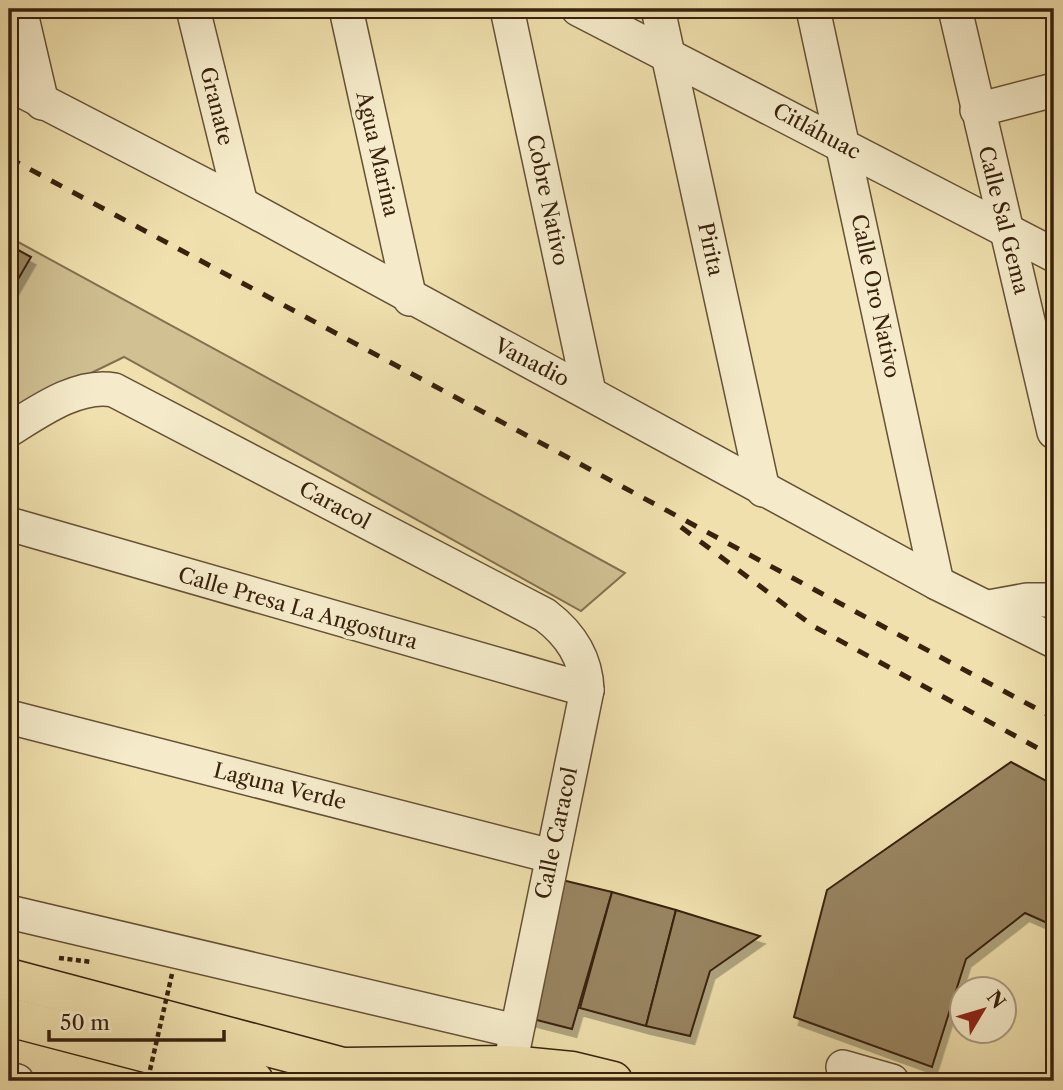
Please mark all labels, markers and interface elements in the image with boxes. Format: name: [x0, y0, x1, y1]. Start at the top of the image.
street label: Granate: [195, 64, 239, 148]
street label: Agua Marina: [351, 88, 405, 220]
street label: Citláhuac: [769, 98, 865, 164]
street label: Cobre Nativo: [522, 132, 574, 268]
street label: Calle Sal Gema: [974, 143, 1035, 298]
street label: Calle Oro Nativo: [846, 212, 906, 380]
street label: Pirita: [693, 220, 729, 279]
street label: Vanadio: [490, 332, 574, 391]
street label: Caracol: [295, 476, 375, 534]
street label: Calle Presa La Angostura: [175, 562, 422, 654]
street label: Laguna Verde: [211, 757, 349, 815]
street label: Calle Caracol: [530, 765, 582, 901]
north arrow: [948, 974, 1018, 1044]
text: N: [982, 986, 1010, 1013]
scale bar: [49, 999, 224, 1043]
text: 50 m: [60, 1010, 110, 1035]

